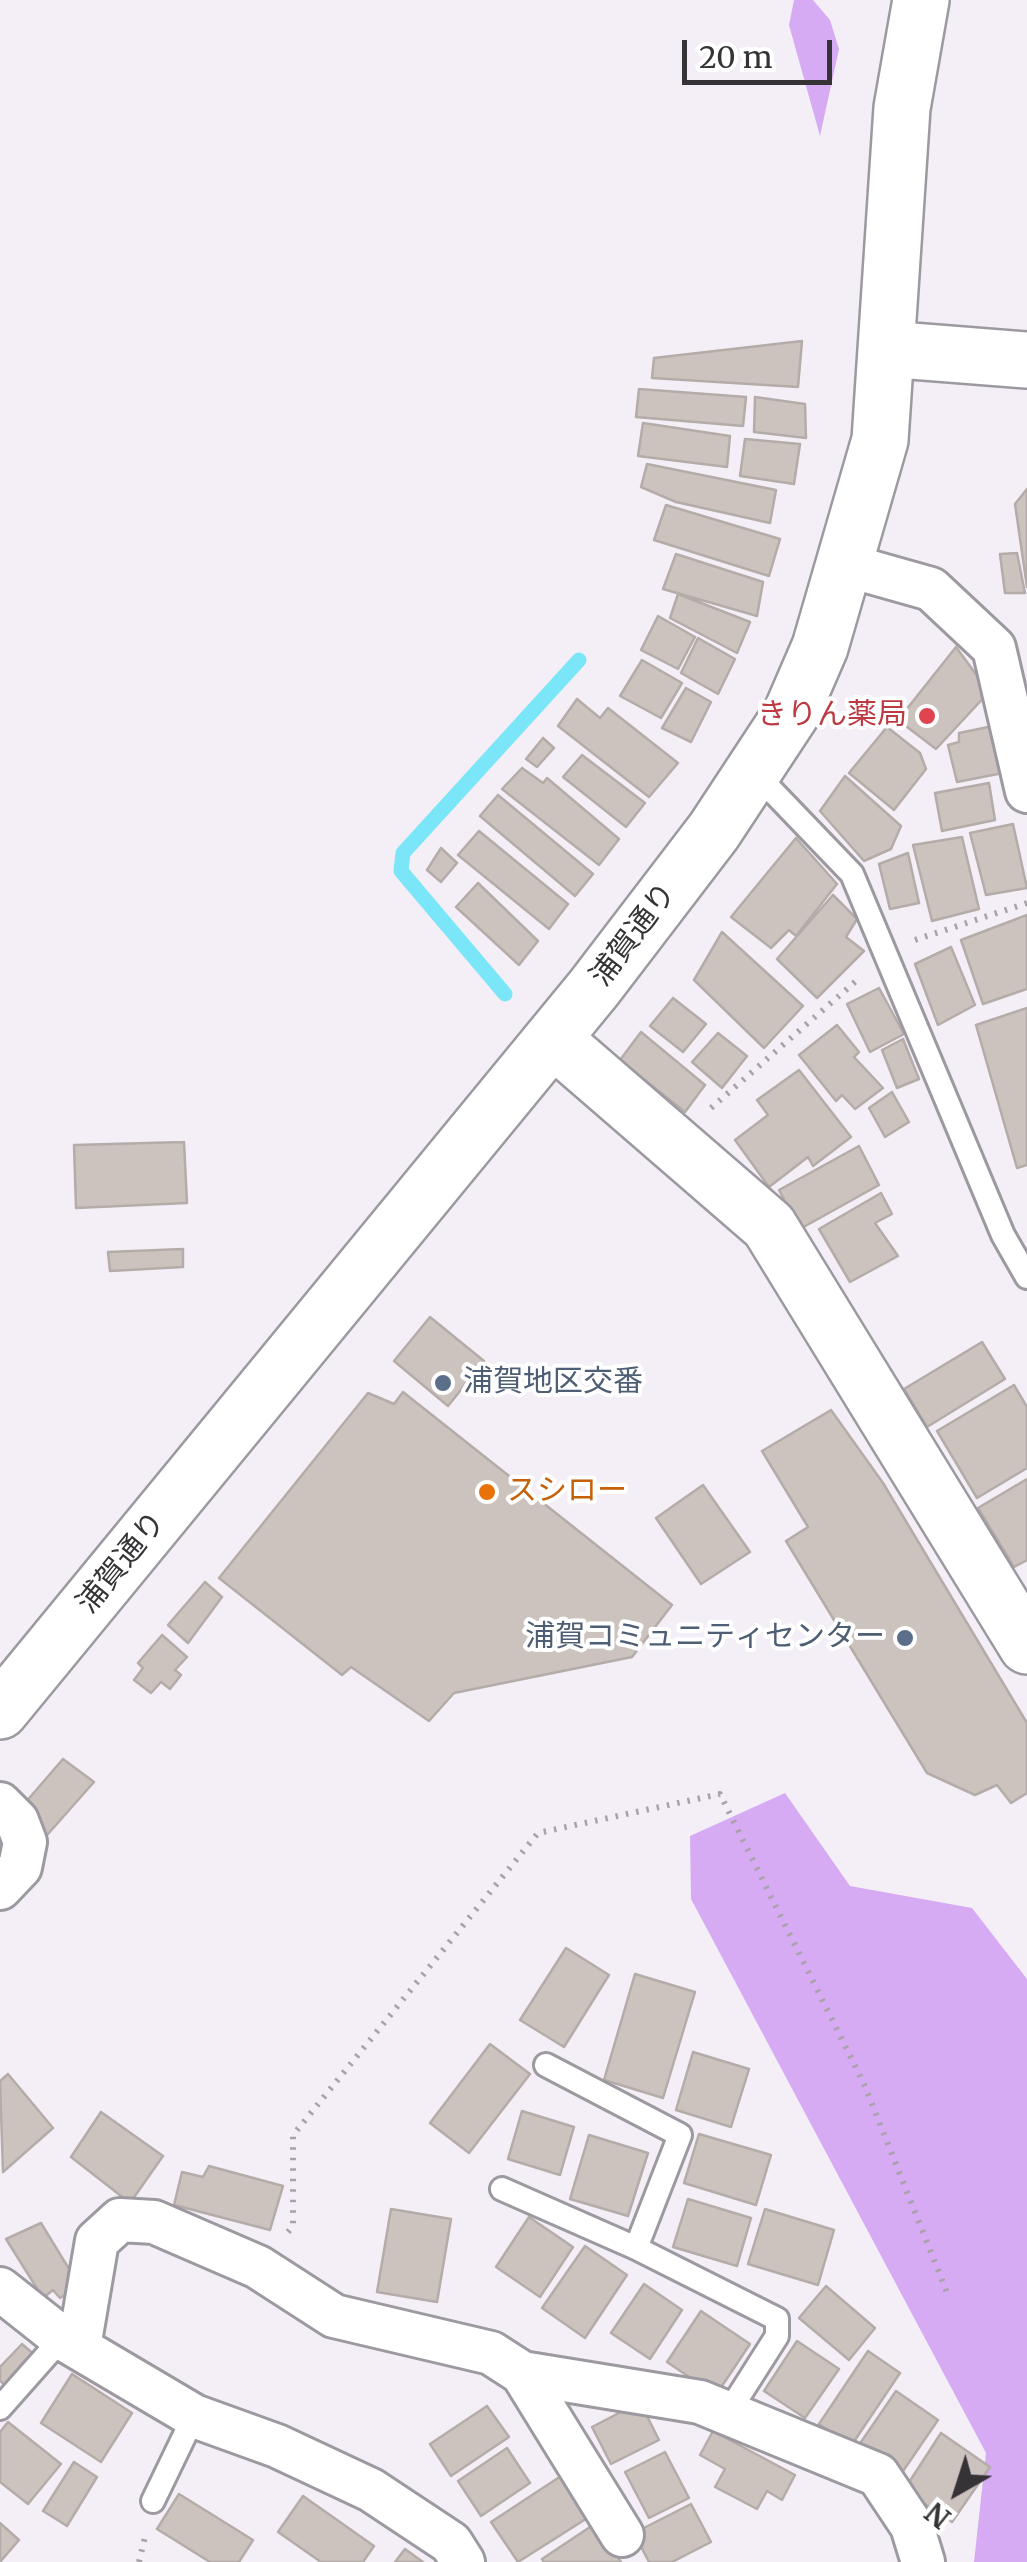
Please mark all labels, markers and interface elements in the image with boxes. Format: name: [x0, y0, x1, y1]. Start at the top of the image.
scale bar: [687, 20, 837, 82]
text: 20 m: [699, 38, 772, 76]
place label: きりん薬局: [757, 698, 907, 734]
marker: きりん薬局: [916, 705, 938, 727]
street label: 浦賀通り: [584, 876, 684, 994]
place label: 浦賀地区交番: [463, 1365, 643, 1401]
marker: 浦賀地区交番: [432, 1372, 454, 1394]
place label: スシロー: [507, 1474, 627, 1510]
marker: スシロー: [476, 1481, 498, 1503]
street label: 浦賀通り: [70, 1505, 174, 1621]
place label: 浦賀コミュニティセンター: [525, 1620, 885, 1656]
marker: 浦賀コミュニティセンター: [894, 1627, 916, 1649]
north arrow: [907, 2442, 1007, 2542]
text: N: [918, 2494, 958, 2536]

